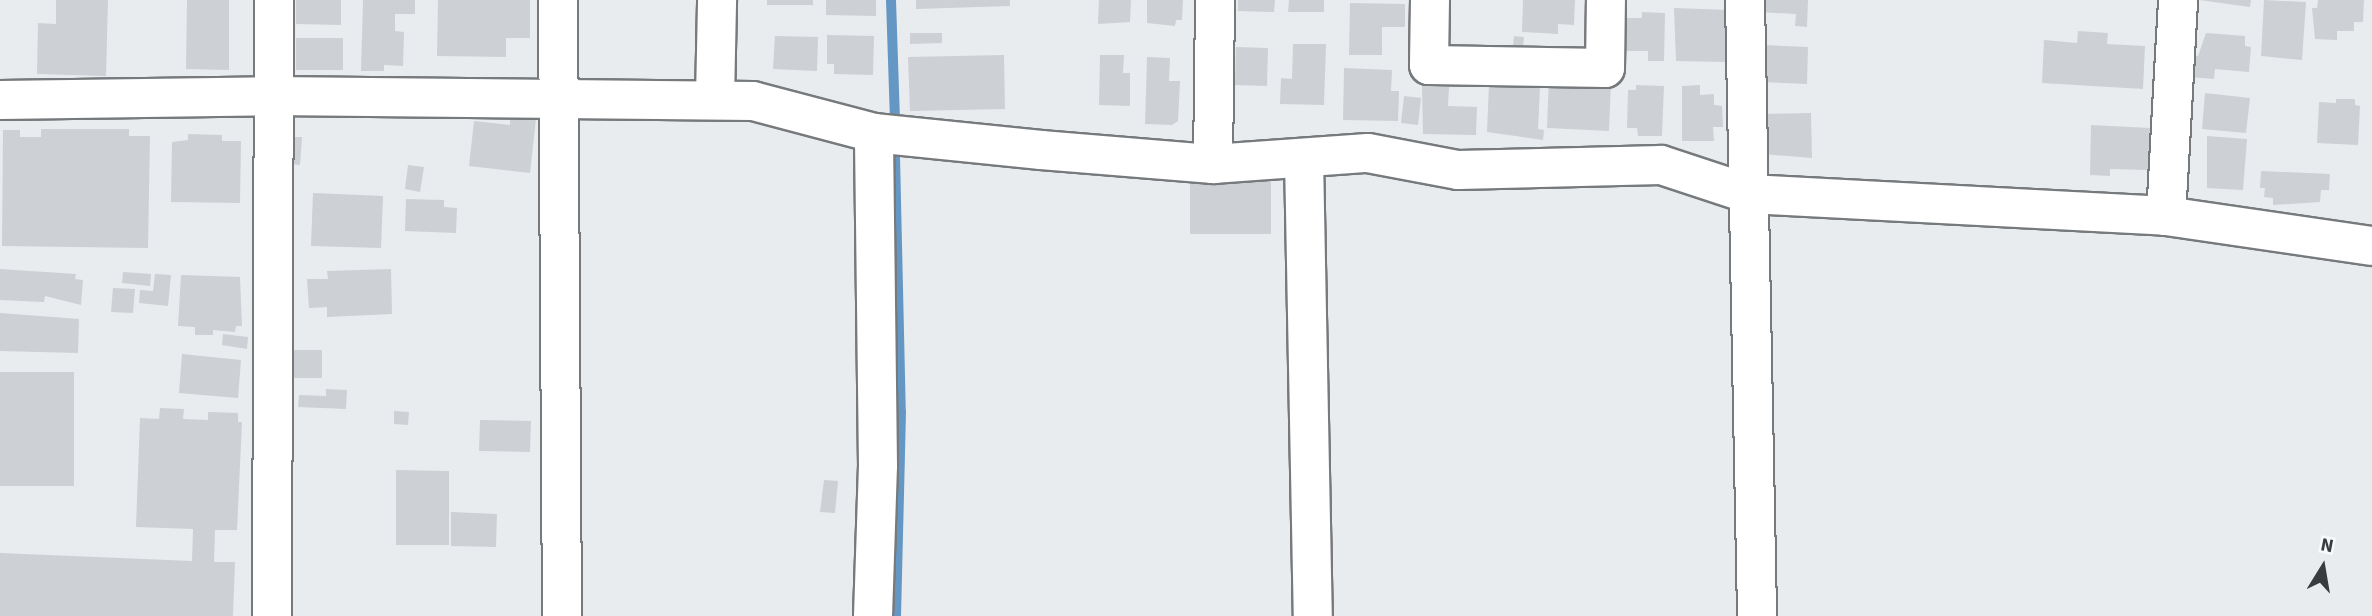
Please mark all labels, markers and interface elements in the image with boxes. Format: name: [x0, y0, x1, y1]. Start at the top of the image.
text: N: [2318, 531, 2336, 560]
north arrow: [2288, 532, 2358, 602]

